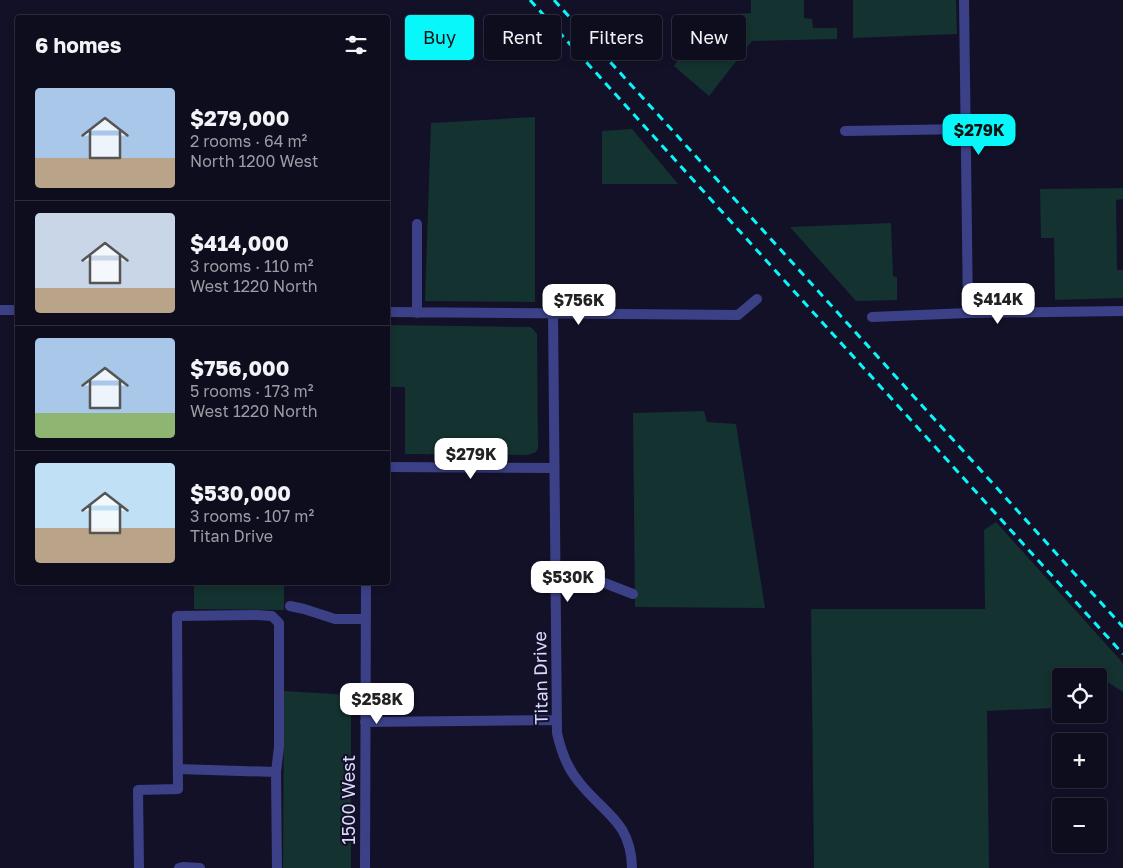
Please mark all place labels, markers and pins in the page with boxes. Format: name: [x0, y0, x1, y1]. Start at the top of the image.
pin: $279K: [944, 114, 1014, 156]
pin: $414K: [963, 282, 1033, 325]
pin: $756K: [544, 284, 614, 326]
pin: $279K: [436, 438, 506, 480]
pin: $530K: [533, 560, 603, 603]
pin: $258K: [342, 682, 412, 725]

